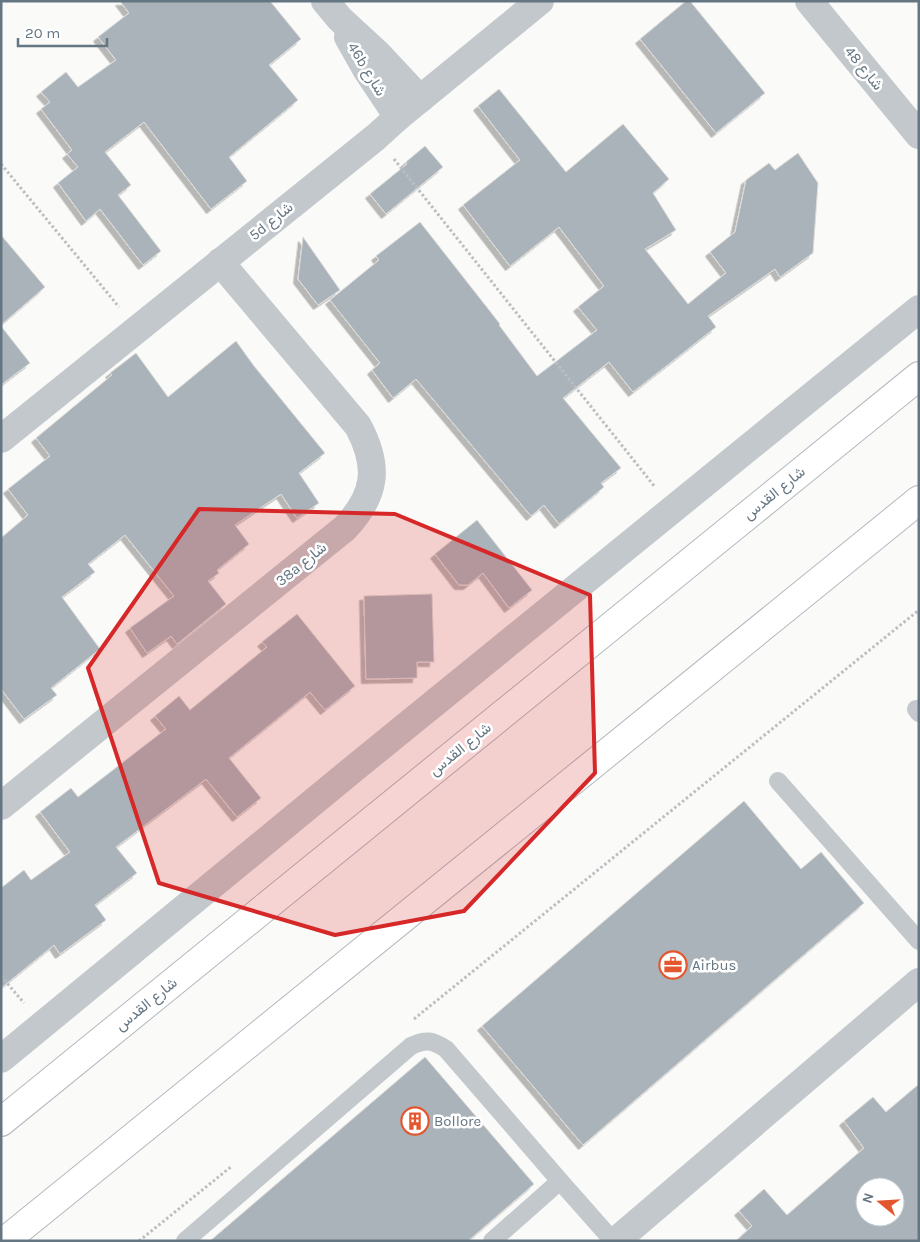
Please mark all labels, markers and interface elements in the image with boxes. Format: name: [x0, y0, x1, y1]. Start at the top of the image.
scale bar: [18, 15, 106, 47]
text: 20 m: [25, 24, 60, 42]
street label: 46b شارع: [342, 39, 390, 100]
street label: شارع 48: [839, 42, 887, 95]
street label: 5d شارع: [245, 198, 298, 246]
street label: شارع القدس: [739, 462, 810, 525]
street label: 38a شارع: [272, 538, 331, 591]
street label: شارع القدس: [425, 718, 496, 781]
office icon: Airbus: [658, 950, 688, 980]
place label: Airbus: [692, 956, 736, 974]
street label: شارع القدس: [111, 973, 182, 1036]
building icon: Bollore: [400, 1106, 430, 1136]
place label: Bollore: [434, 1112, 481, 1130]
north arrow: [855, 1177, 905, 1227]
text: N: [858, 1191, 878, 1206]

